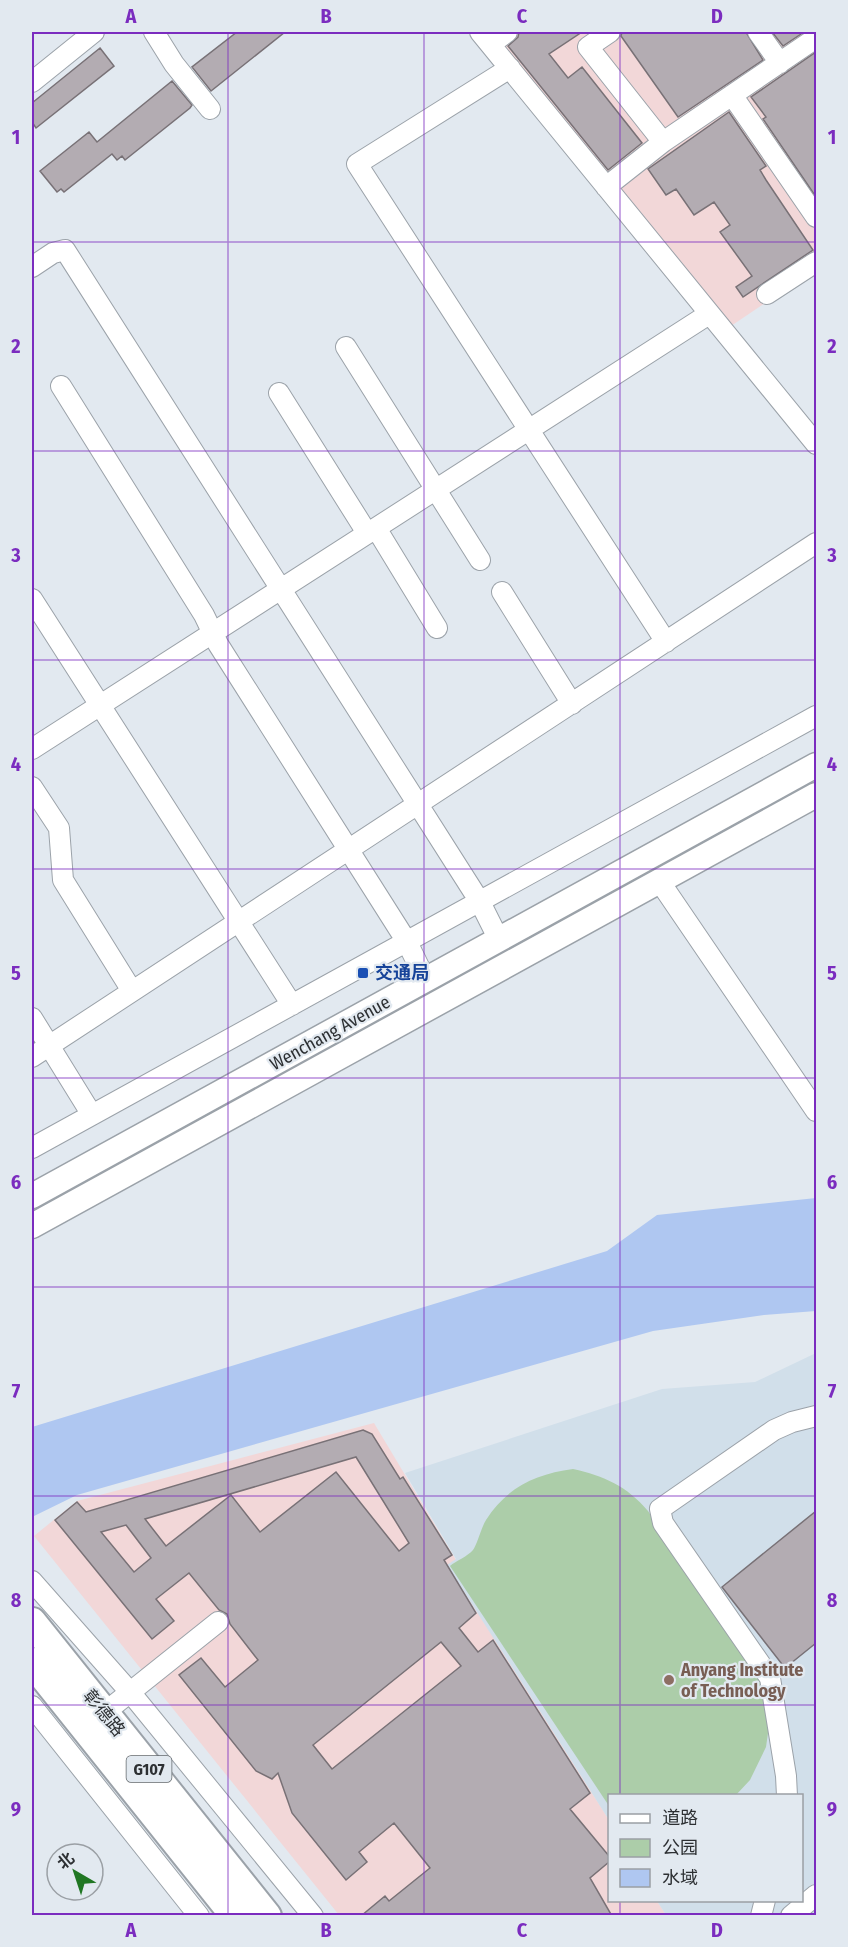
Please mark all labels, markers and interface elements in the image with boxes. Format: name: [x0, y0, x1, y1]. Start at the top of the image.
text: A: [125, 4, 138, 28]
text: B: [320, 4, 332, 28]
text: C: [517, 4, 528, 28]
text: D: [711, 4, 723, 28]
text: 1: [12, 125, 20, 149]
text: 1: [828, 125, 836, 149]
text: 2: [10, 334, 21, 358]
text: 2: [826, 334, 837, 358]
text: 3: [10, 543, 21, 567]
text: 3: [826, 543, 837, 567]
text: 4: [11, 752, 21, 776]
text: 4: [827, 752, 837, 776]
text: 5: [11, 961, 21, 985]
text: 5: [827, 961, 837, 985]
place label: 交通局: [375, 962, 429, 984]
marker: 交通局: [356, 966, 370, 980]
street label: Wenchang Avenue: [266, 991, 394, 1075]
text: 6: [11, 1170, 21, 1194]
text: 6: [827, 1170, 837, 1194]
text: 7: [12, 1379, 21, 1403]
text: 7: [828, 1379, 837, 1403]
text: 8: [11, 1588, 22, 1612]
text: 8: [827, 1588, 838, 1612]
place label: Anyang Institute of Technology: [680, 1659, 803, 1702]
marker: Anyang Institute of Technology: [662, 1673, 676, 1687]
street label: 彰德路: [78, 1685, 130, 1741]
road number: G107: [126, 1756, 172, 1782]
legend: [608, 1794, 803, 1902]
text: 9: [11, 1797, 21, 1821]
text: 9: [827, 1797, 837, 1821]
text: 道路: [662, 1807, 698, 1829]
text: 公园: [662, 1837, 698, 1859]
north arrow: [45, 1842, 105, 1902]
text: 北: [54, 1848, 78, 1873]
text: 水域: [662, 1867, 698, 1889]
text: A: [125, 1918, 138, 1942]
text: B: [320, 1918, 332, 1942]
text: C: [517, 1918, 528, 1942]
text: D: [711, 1918, 723, 1942]

